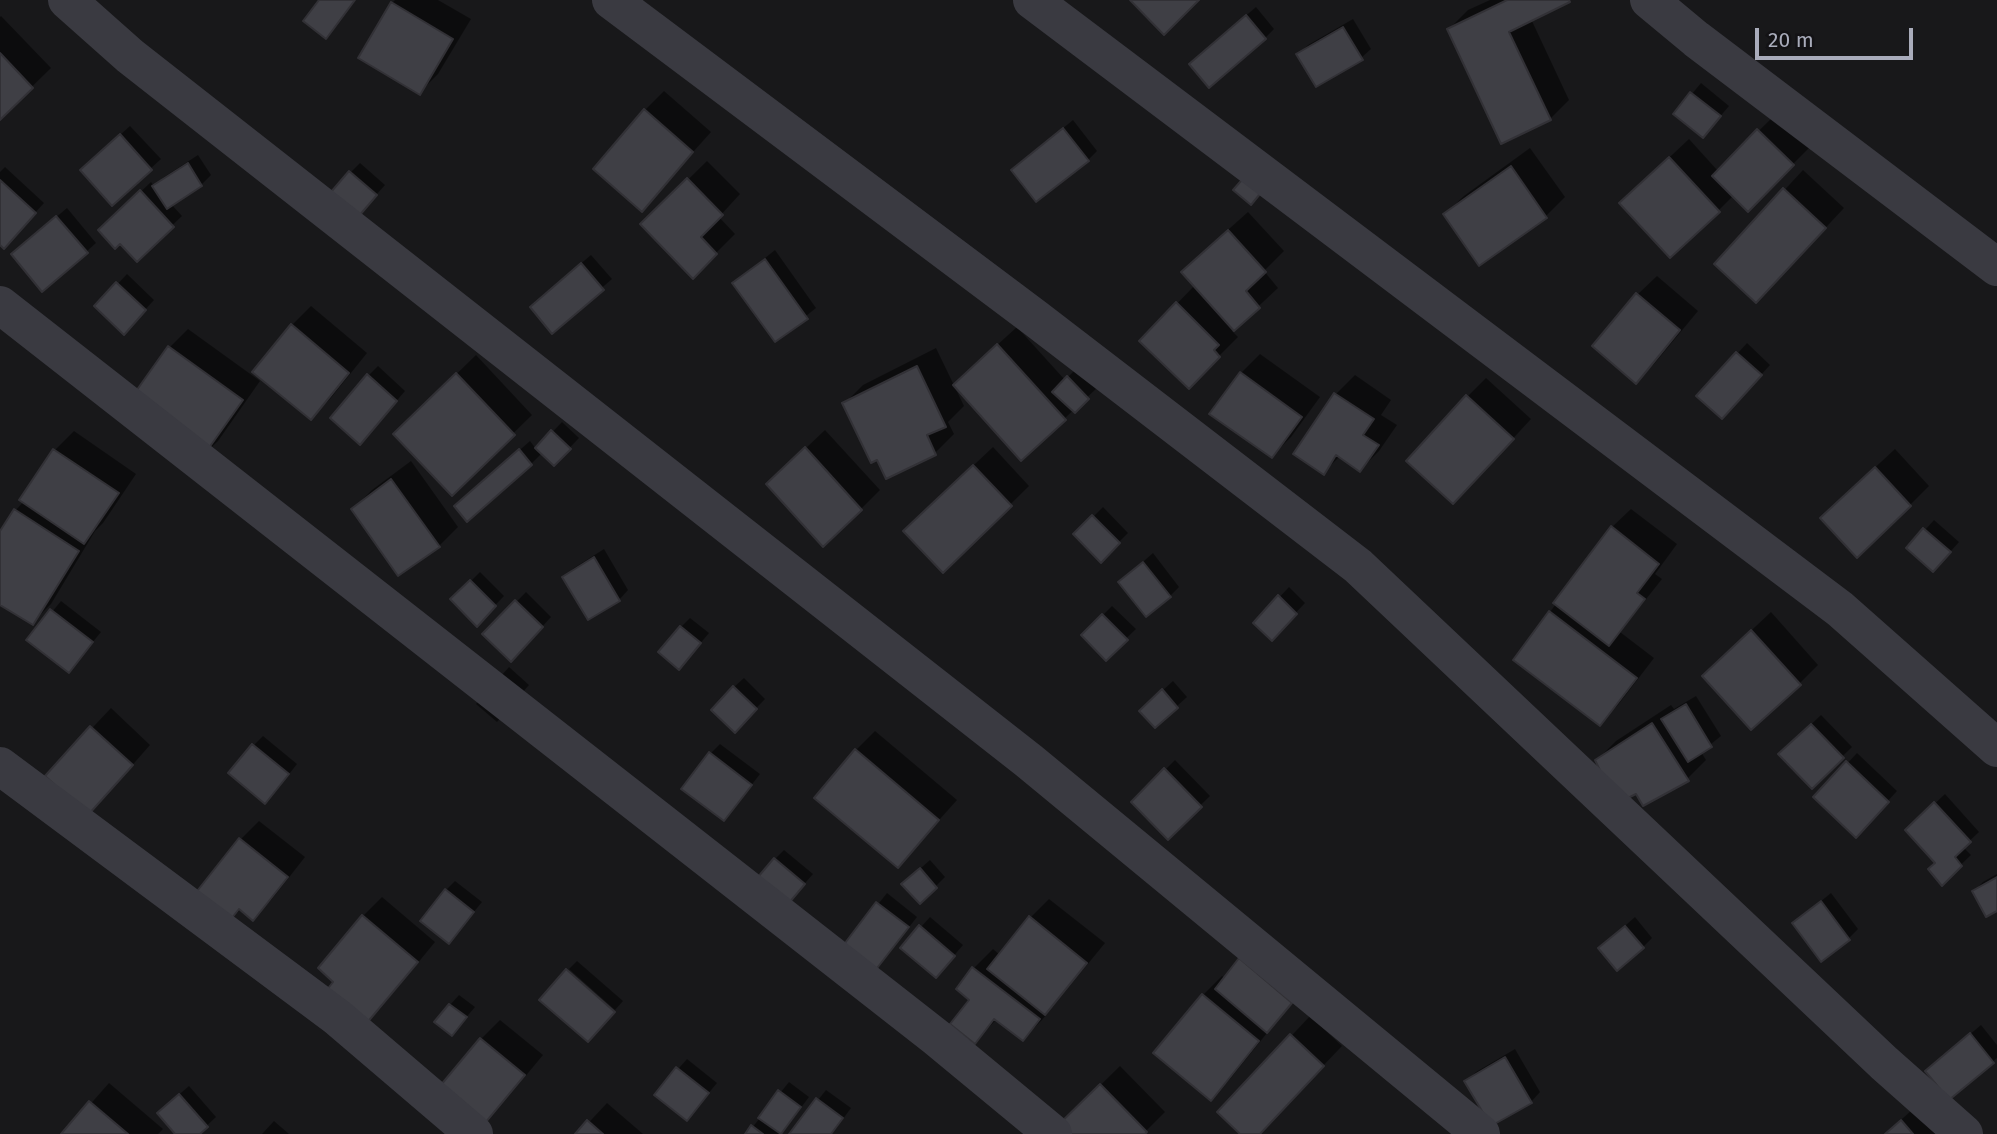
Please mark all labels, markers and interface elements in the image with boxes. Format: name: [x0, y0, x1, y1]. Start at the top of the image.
scale bar: [1759, 14, 1916, 58]
text: 20 m: [1768, 27, 1814, 53]

